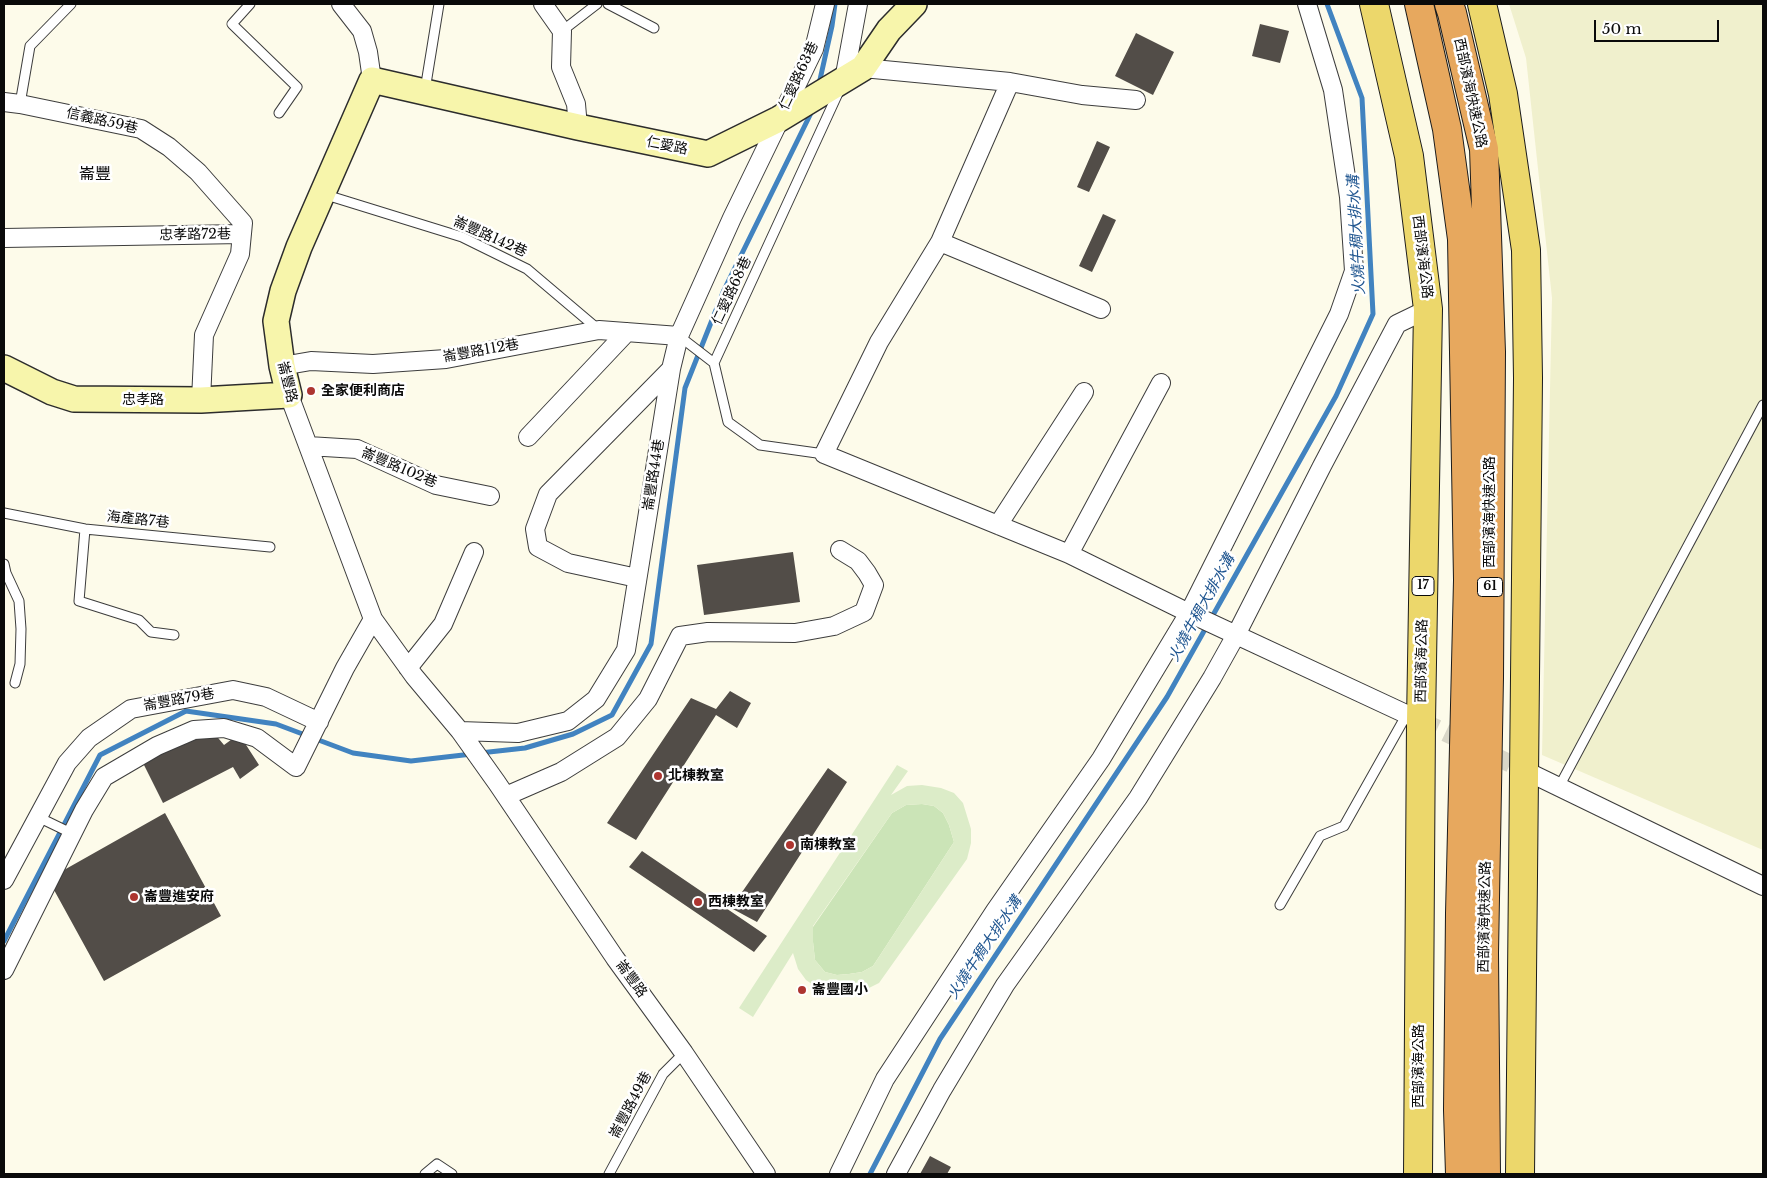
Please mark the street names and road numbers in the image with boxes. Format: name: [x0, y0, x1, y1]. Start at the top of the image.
street label: 西部濱海快速公路: [1450, 36, 1490, 150]
street label: 仁愛路63巷: [776, 39, 822, 113]
street label: 信義路59巷: [65, 105, 139, 137]
street label: 仁愛路: [645, 134, 689, 158]
street label: 崙豐路142巷: [450, 213, 530, 261]
street label: 西部濱海公路: [1409, 214, 1435, 300]
street label: 忠孝路72巷: [159, 226, 231, 244]
street label: 仁愛路68巷: [709, 254, 755, 328]
street label: 崙豐路112巷: [442, 336, 520, 366]
street label: 崙豐路: [274, 360, 300, 404]
street label: 忠孝路: [122, 392, 164, 408]
street label: 崙豐路44巷: [640, 438, 668, 512]
street label: 崙豐路102巷: [359, 444, 439, 492]
street label: 西部濱海快速公路: [1482, 456, 1498, 568]
street label: 海產路7巷: [106, 508, 170, 532]
road number: 17: [1412, 576, 1434, 596]
road number: 61: [1478, 578, 1502, 596]
street label: 西部濱海公路: [1413, 619, 1431, 703]
street label: 崙豐路79巷: [142, 685, 216, 715]
street label: 西部濱海快速公路: [1476, 861, 1494, 973]
street label: 崙豐路: [612, 957, 650, 1001]
street label: 西部濱海公路: [1411, 1024, 1427, 1108]
street label: 崙豐路49巷: [606, 1069, 656, 1141]

